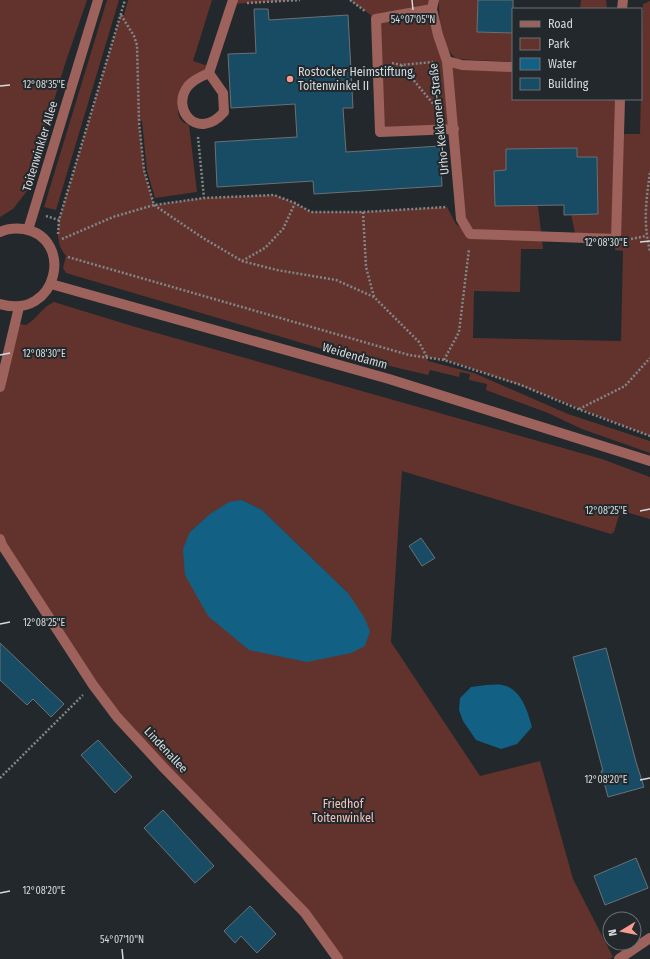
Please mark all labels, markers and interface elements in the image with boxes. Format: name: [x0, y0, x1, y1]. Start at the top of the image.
legend: [512, 8, 642, 100]
text: 54°07'05"N: [391, 14, 435, 26]
text: Road: [548, 17, 573, 31]
text: Park: [548, 37, 570, 51]
text: Water: [548, 57, 577, 71]
street label: Urho-Kekkonen-Straße: [426, 62, 452, 176]
place label: Rostocker Heimstiftung, Toitenwinkel II: [298, 65, 415, 93]
marker: Rostocker Heimstiftung, Toitenwinkel II: [285, 74, 295, 84]
text: Building: [548, 77, 589, 91]
text: 12°08'35"E: [23, 79, 65, 91]
street label: Toitenwinkler Allee: [20, 99, 60, 193]
text: 12°08'30"E: [584, 237, 628, 249]
street label: Weidendamm: [321, 340, 389, 372]
text: 12°08'30"E: [22, 348, 66, 360]
text: 12°08'25"E: [585, 505, 627, 517]
text: 12°08'25"E: [23, 617, 65, 629]
street label: Lindenallee: [141, 724, 191, 776]
text: 12°08'20"E: [584, 774, 628, 786]
park label: Friedhof Toitenwinkel: [312, 797, 374, 825]
text: 12°08'20"E: [22, 885, 66, 897]
north arrow: [602, 911, 642, 951]
text: N: [606, 928, 620, 937]
text: 54°07'10"N: [100, 934, 144, 946]

